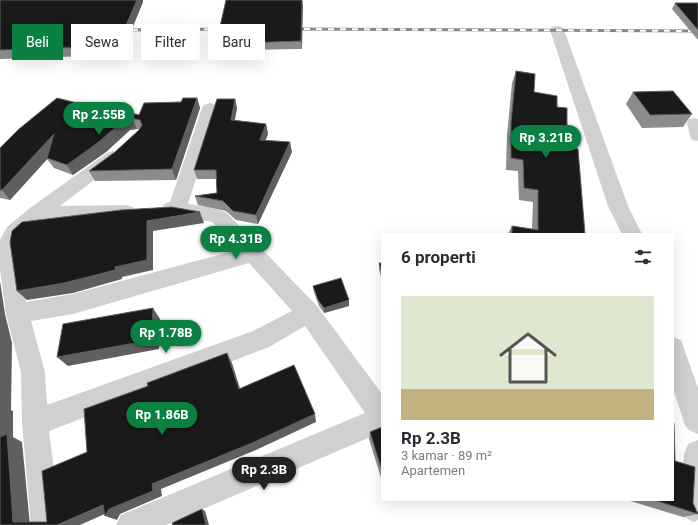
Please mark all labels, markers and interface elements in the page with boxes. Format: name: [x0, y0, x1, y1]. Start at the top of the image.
chip: Beli: [12, 24, 63, 60]
chip: Sewa: [71, 24, 133, 60]
chip: Filter: [141, 24, 200, 60]
chip: Baru: [208, 24, 265, 60]
pin: Rp 2.55B: [58, 102, 140, 136]
text: Rp 2.55B: [72, 107, 126, 122]
pin: Rp 3.21B: [505, 125, 587, 159]
text: Rp 3.21B: [519, 130, 573, 145]
pin: Rp 4.31B: [195, 226, 277, 260]
text: Rp 4.31B: [209, 231, 263, 246]
icon: filters: [632, 246, 654, 268]
text: 6 properti: [401, 247, 476, 267]
pin: Rp 1.78B: [125, 320, 207, 354]
icon: home: [492, 322, 564, 394]
text: Rp 1.78B: [139, 325, 193, 340]
pin: Rp 1.86B: [121, 402, 203, 436]
text: Rp 1.86B: [135, 407, 189, 422]
text: Rp 2.3B: [401, 428, 461, 448]
text: 3 kamar · 89 m²: [401, 448, 492, 463]
pin: Rp 2.3B: [227, 457, 301, 491]
text: Rp 2.3B: [241, 462, 287, 477]
text: Apartemen: [401, 463, 465, 478]

